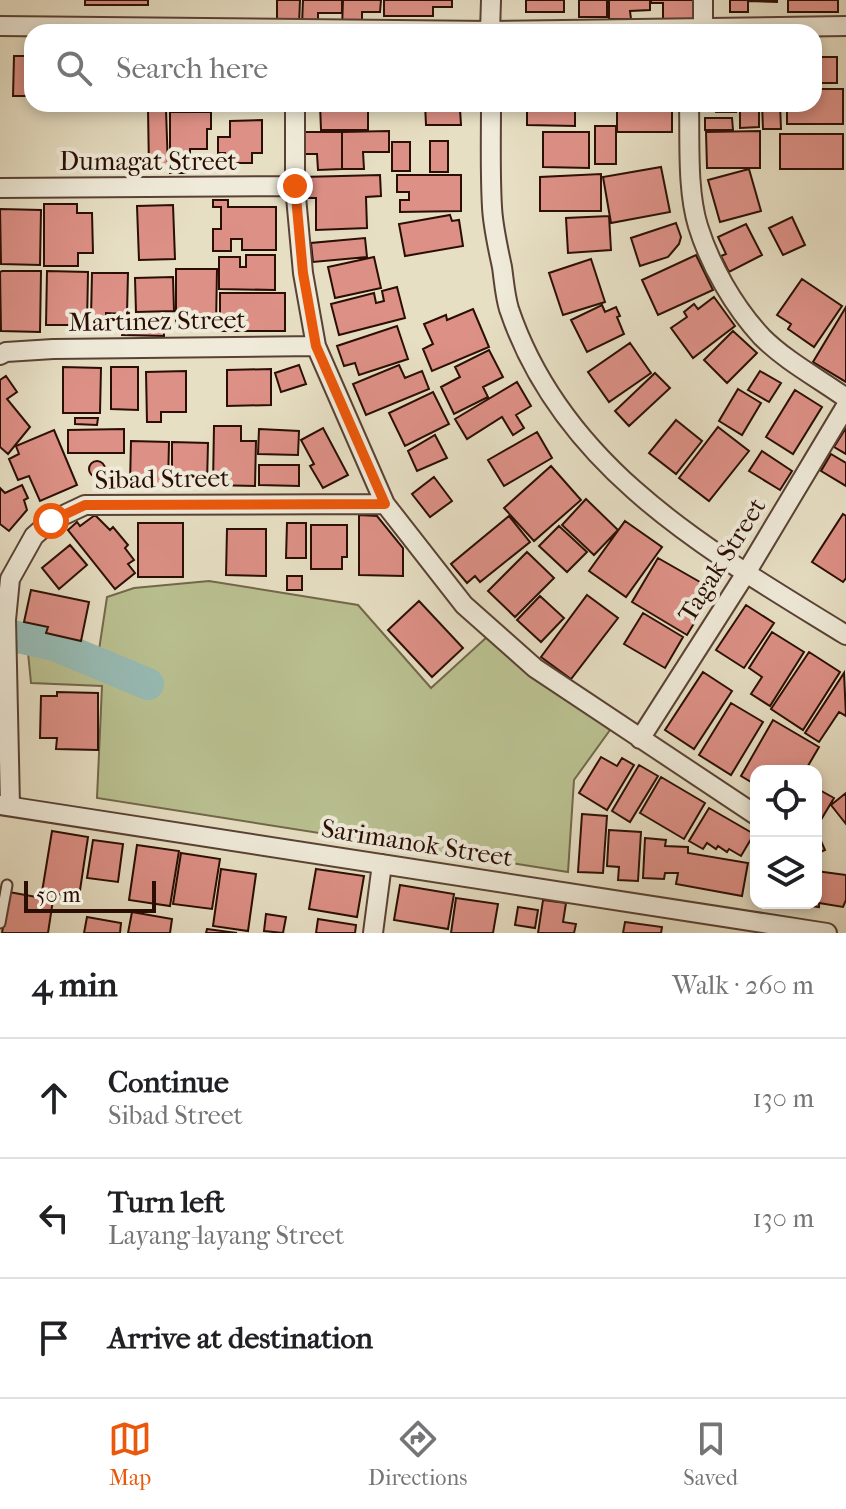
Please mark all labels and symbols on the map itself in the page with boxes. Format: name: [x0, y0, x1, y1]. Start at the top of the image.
street label: Dumagat Street: [59, 146, 238, 177]
route end: [277, 168, 313, 204]
street label: Martinez Street: [68, 304, 247, 338]
street label: Sibad Street: [94, 462, 230, 496]
street label: Tagak Street: [672, 491, 773, 628]
route start: [33, 503, 69, 539]
street label: Sarimanok Street: [319, 813, 516, 874]
scale bar: [24, 877, 156, 913]

